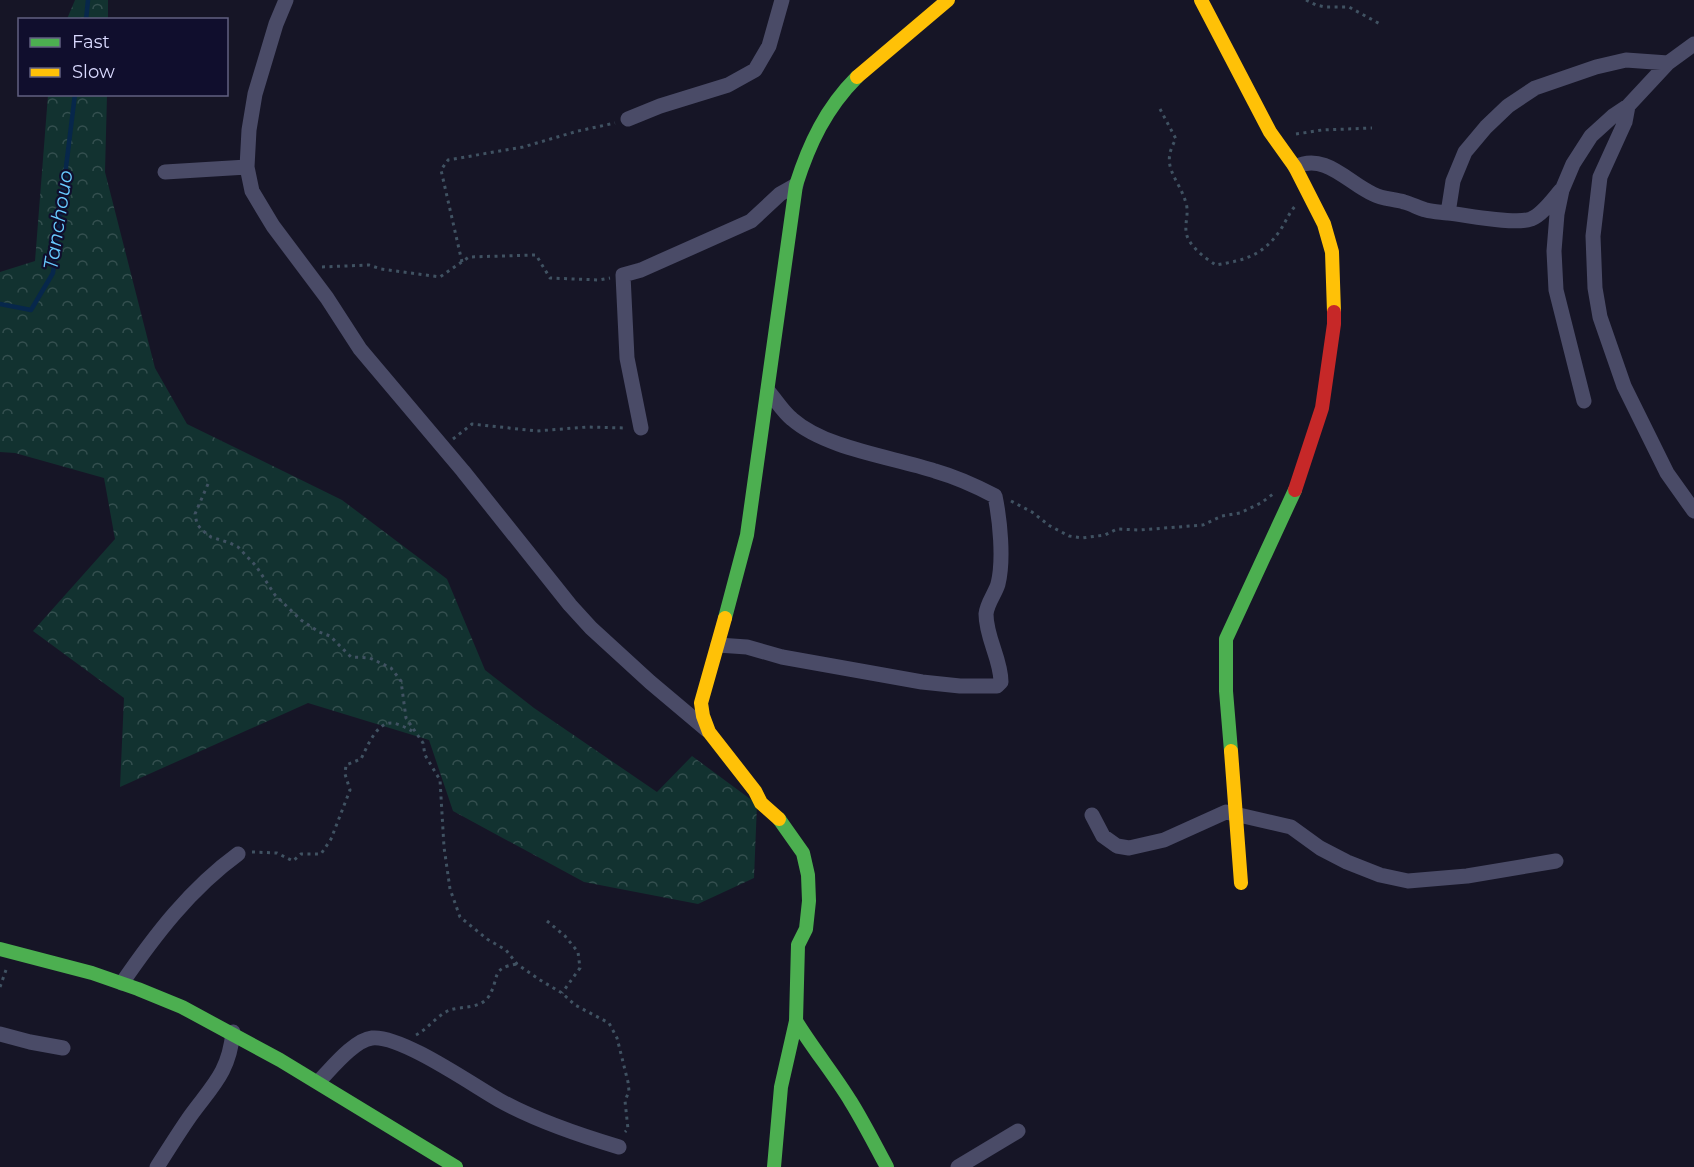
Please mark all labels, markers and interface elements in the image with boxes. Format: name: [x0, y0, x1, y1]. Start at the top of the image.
legend: [18, 18, 228, 96]
text: Fast: [72, 31, 110, 53]
text: Slow: [72, 61, 115, 83]
water label: Tanchouo: [38, 168, 78, 272]

